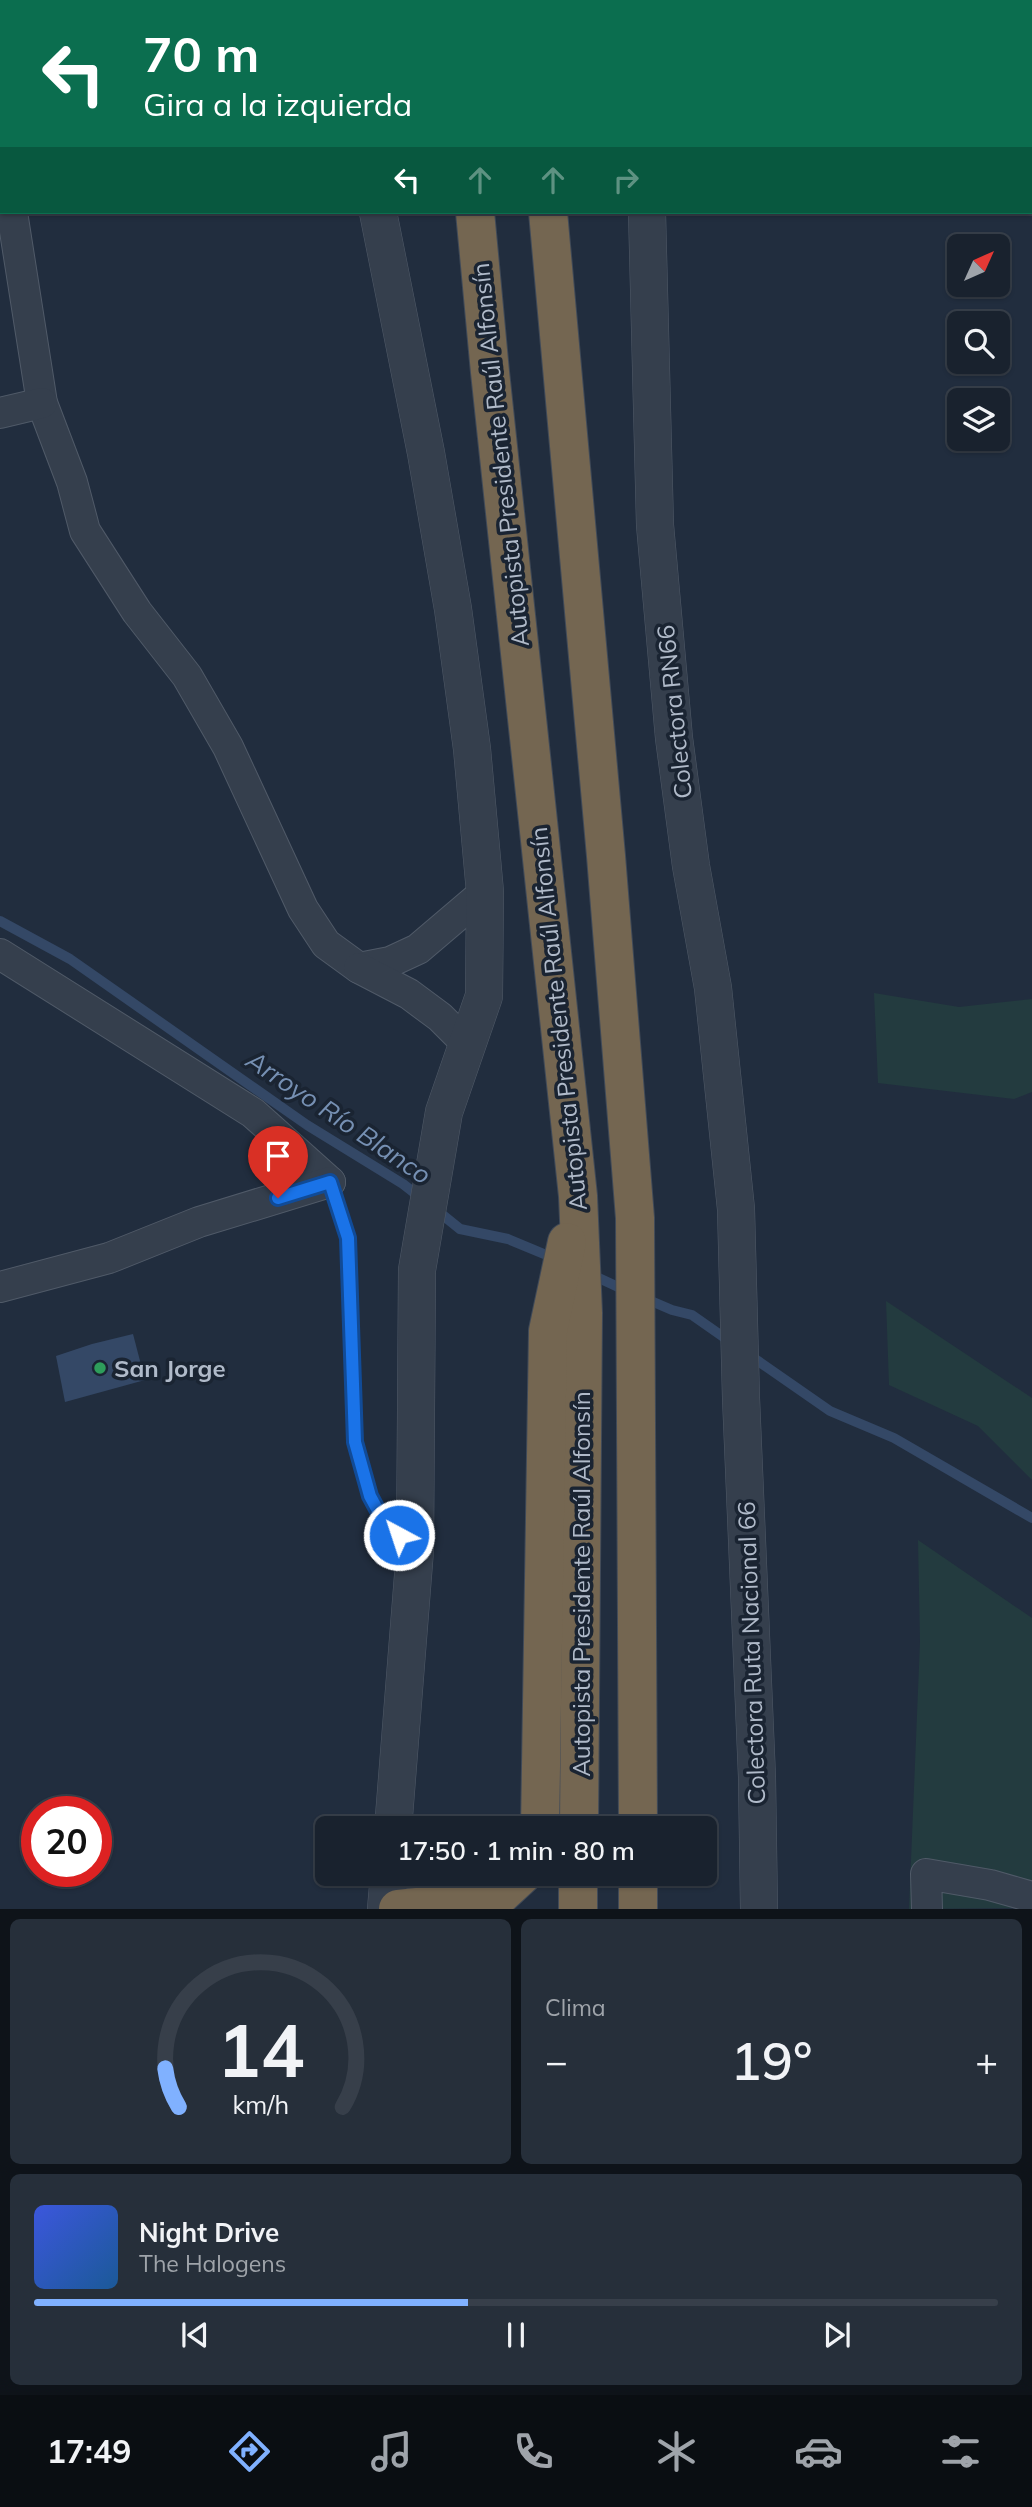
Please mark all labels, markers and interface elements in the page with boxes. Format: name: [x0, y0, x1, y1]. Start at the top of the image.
text: 70 m: [143, 23, 259, 84]
icon: left: [28, 28, 119, 119]
text: Gira a la izquierda: [143, 84, 412, 124]
icon: left: [388, 161, 426, 199]
icon: ahead: [461, 161, 499, 199]
icon: ahead: [534, 161, 572, 199]
icon: right: [607, 161, 645, 199]
north arrow: [947, 234, 1010, 298]
map controls: [947, 234, 1010, 451]
street label: Autopista Presidente Raúl Alfonsín: [465, 262, 535, 648]
button: search: [947, 311, 1010, 374]
button: layers: [947, 388, 1010, 451]
street label: Colectora RN66: [650, 624, 698, 800]
street label: Autopista Presidente Raúl Alfonsín: [523, 826, 593, 1212]
water label: Arroyo Río Blanco: [240, 1042, 438, 1191]
pin: [248, 1126, 308, 1198]
icon: arrive: [259, 1137, 297, 1175]
place label: San Jorge: [114, 1353, 226, 1383]
marker: San Jorge: [92, 1360, 108, 1376]
street label: Autopista Presidente Raúl Alfonsín: [566, 1391, 596, 1777]
position arrow: [362, 1498, 436, 1572]
street label: Colectora Ruta Nacional 66: [731, 1501, 771, 1805]
speed limit sign: 20: [21, 1796, 112, 1887]
text: 17:50 · 1 min · 80 m: [397, 1834, 635, 1867]
text: Clima: [545, 1993, 606, 2022]
text: 14: [217, 2005, 304, 2096]
text: 19°: [731, 2028, 812, 2093]
text: −: [545, 2037, 568, 2085]
text: +: [975, 2037, 998, 2085]
text: km/h: [232, 2089, 289, 2120]
text: Night Drive: [139, 2216, 279, 2249]
text: The Halogens: [139, 2249, 286, 2278]
icon: previous: [176, 2316, 214, 2354]
icon: pause: [497, 2316, 535, 2354]
icon: next: [818, 2316, 856, 2354]
icon: directions: [225, 2427, 274, 2476]
icon: music: [367, 2427, 416, 2476]
icon: phone: [509, 2427, 558, 2476]
icon: climate: [652, 2427, 701, 2476]
icon: car: [794, 2427, 843, 2476]
icon: filters: [936, 2427, 985, 2476]
text: 17:49: [47, 2431, 131, 2471]

